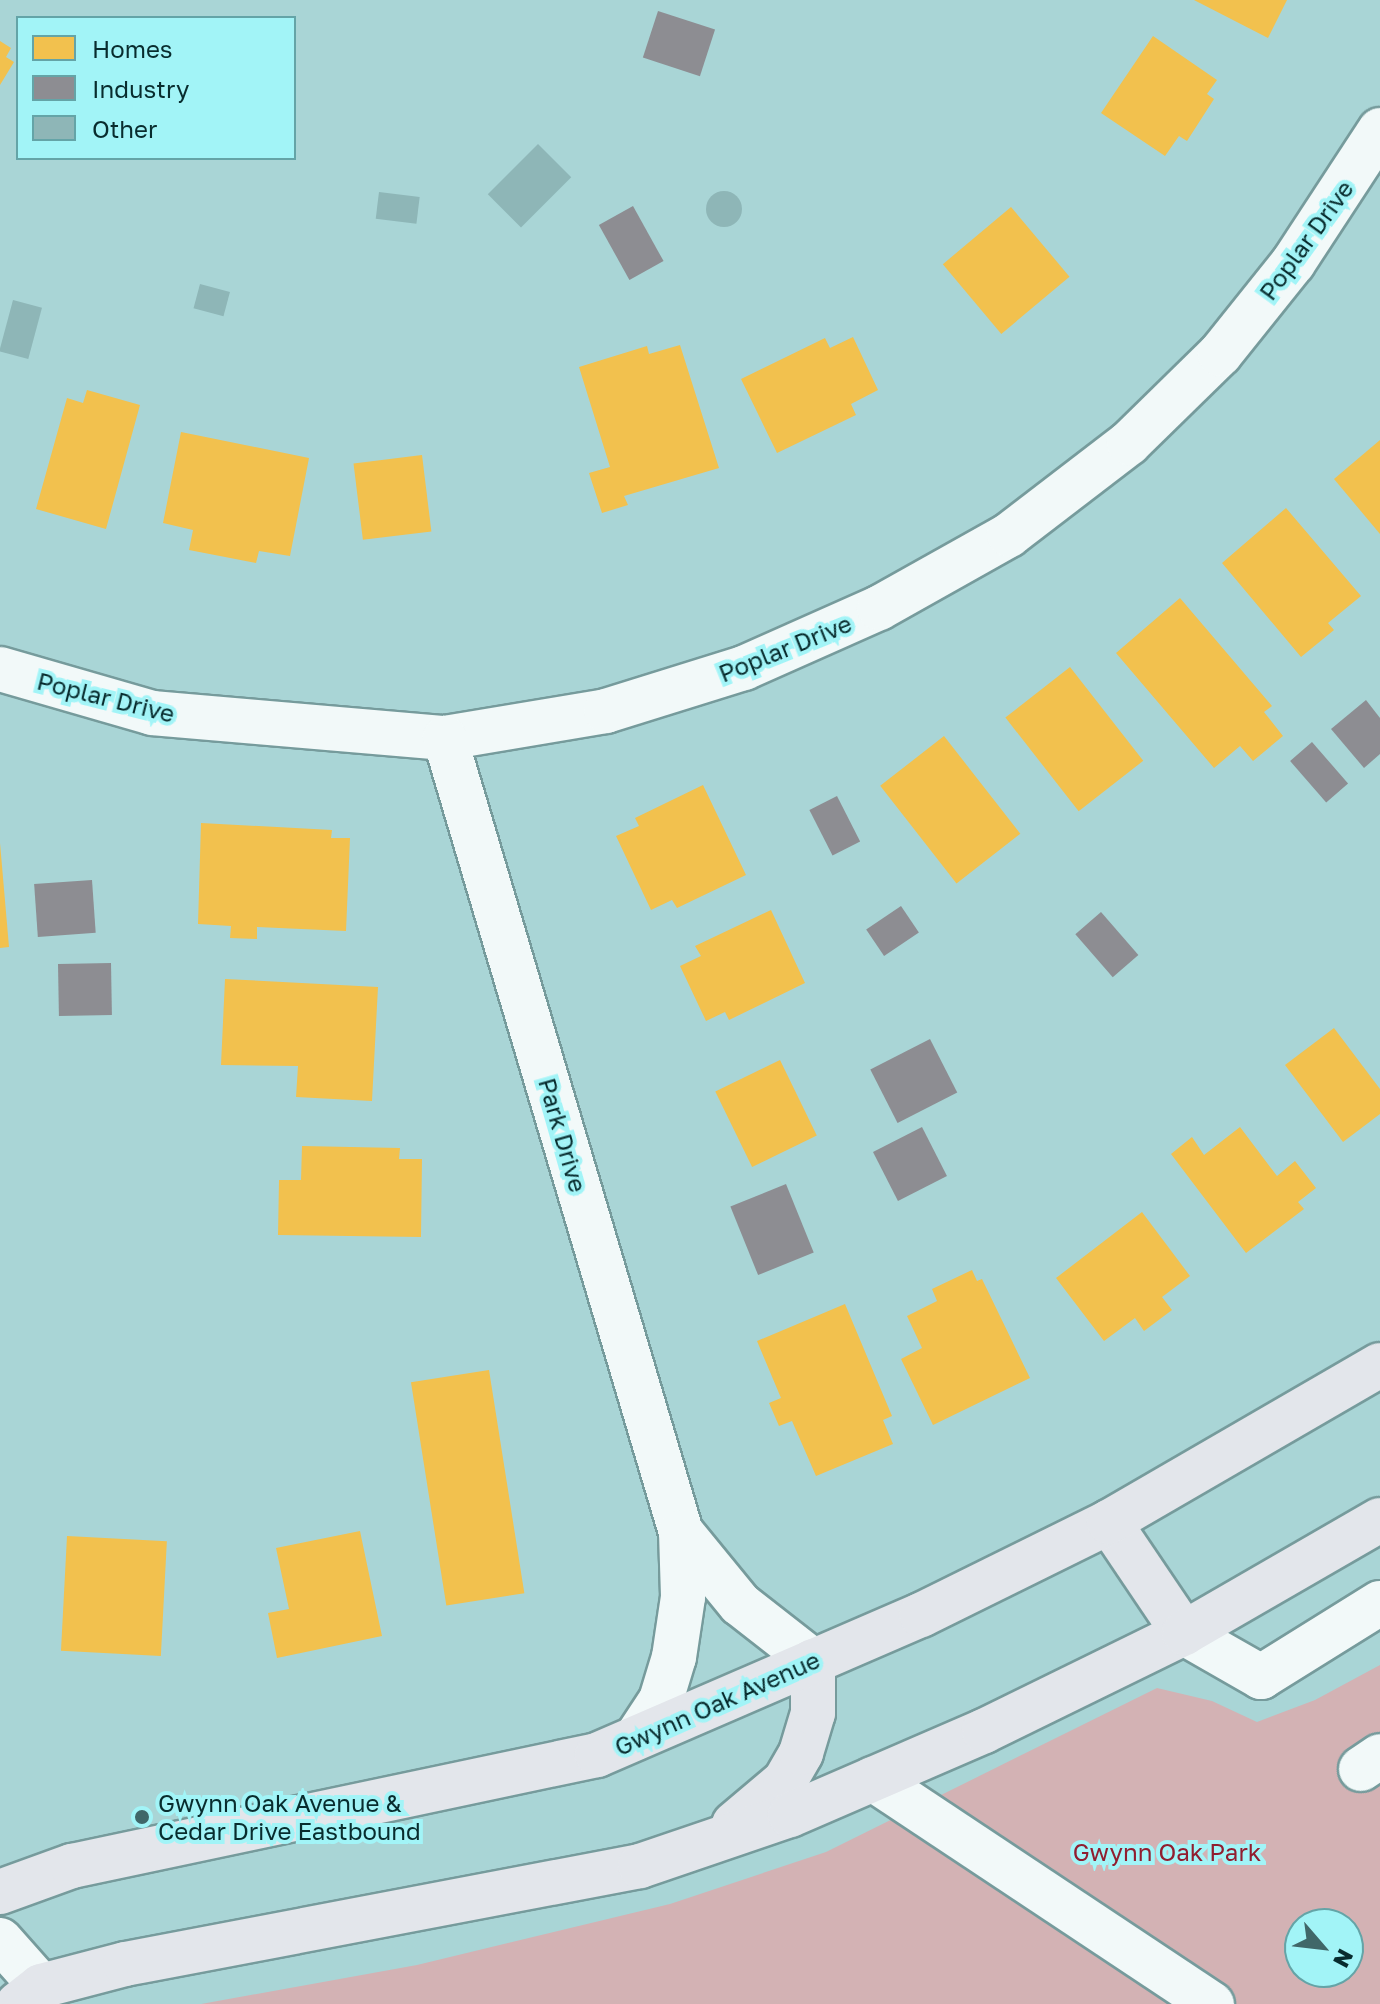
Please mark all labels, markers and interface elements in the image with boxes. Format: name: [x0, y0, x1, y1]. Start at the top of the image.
legend: [16, 16, 296, 160]
text: Homes: [92, 34, 173, 63]
text: Industry: [92, 74, 189, 103]
text: Other: [92, 114, 157, 143]
street label: Poplar Drive: [1253, 175, 1359, 305]
street label: Poplar Drive: [714, 608, 856, 688]
street label: Poplar Drive: [34, 666, 178, 728]
street label: Park Drive: [533, 1075, 593, 1195]
street label: Gwynn Oak Avenue: [610, 1645, 824, 1761]
place label: Gwynn Oak Avenue & Cedar Drive Eastbound: [158, 1789, 421, 1845]
marker: Gwynn Oak Avenue & Cedar Drive Eastbound: [133, 1808, 151, 1826]
park label: Gwynn Oak Park: [1073, 1838, 1261, 1866]
north arrow: [1284, 1908, 1364, 1988]
text: N: [1328, 1945, 1360, 1972]

